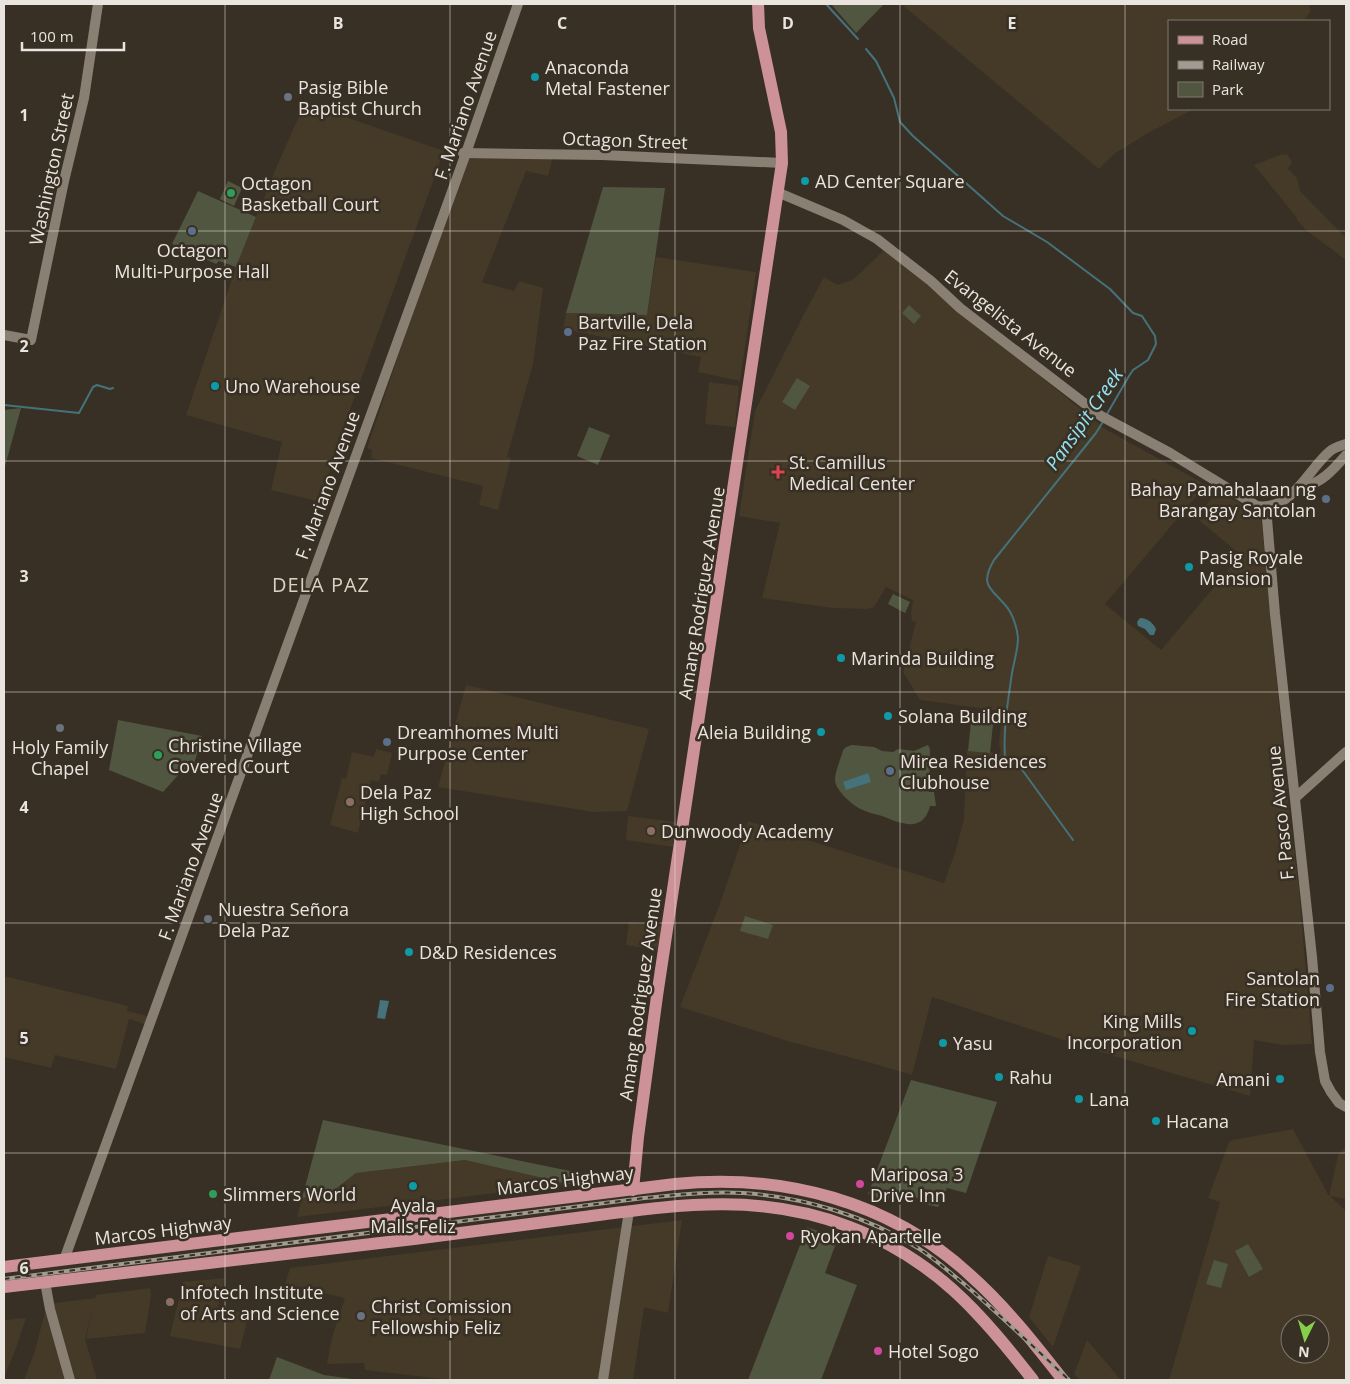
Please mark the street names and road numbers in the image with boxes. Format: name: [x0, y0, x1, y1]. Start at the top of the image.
street label: F. Mariano Avenue: [428, 27, 502, 183]
street label: Washington Street: [23, 91, 79, 247]
street label: Octagon Street: [562, 126, 688, 154]
street label: Evangelista Avenue: [940, 264, 1082, 382]
street label: F. Mariano Avenue: [289, 408, 365, 562]
street label: Amang Rodriguez Avenue: [672, 485, 730, 701]
street label: F. Pasco Avenue: [1261, 745, 1299, 881]
street label: F. Mariano Avenue: [152, 789, 228, 943]
street label: Amang Rodriguez Avenue: [613, 886, 667, 1102]
street label: Marcos Highway: [495, 1160, 636, 1200]
street label: Marcos Highway: [93, 1210, 234, 1250]

